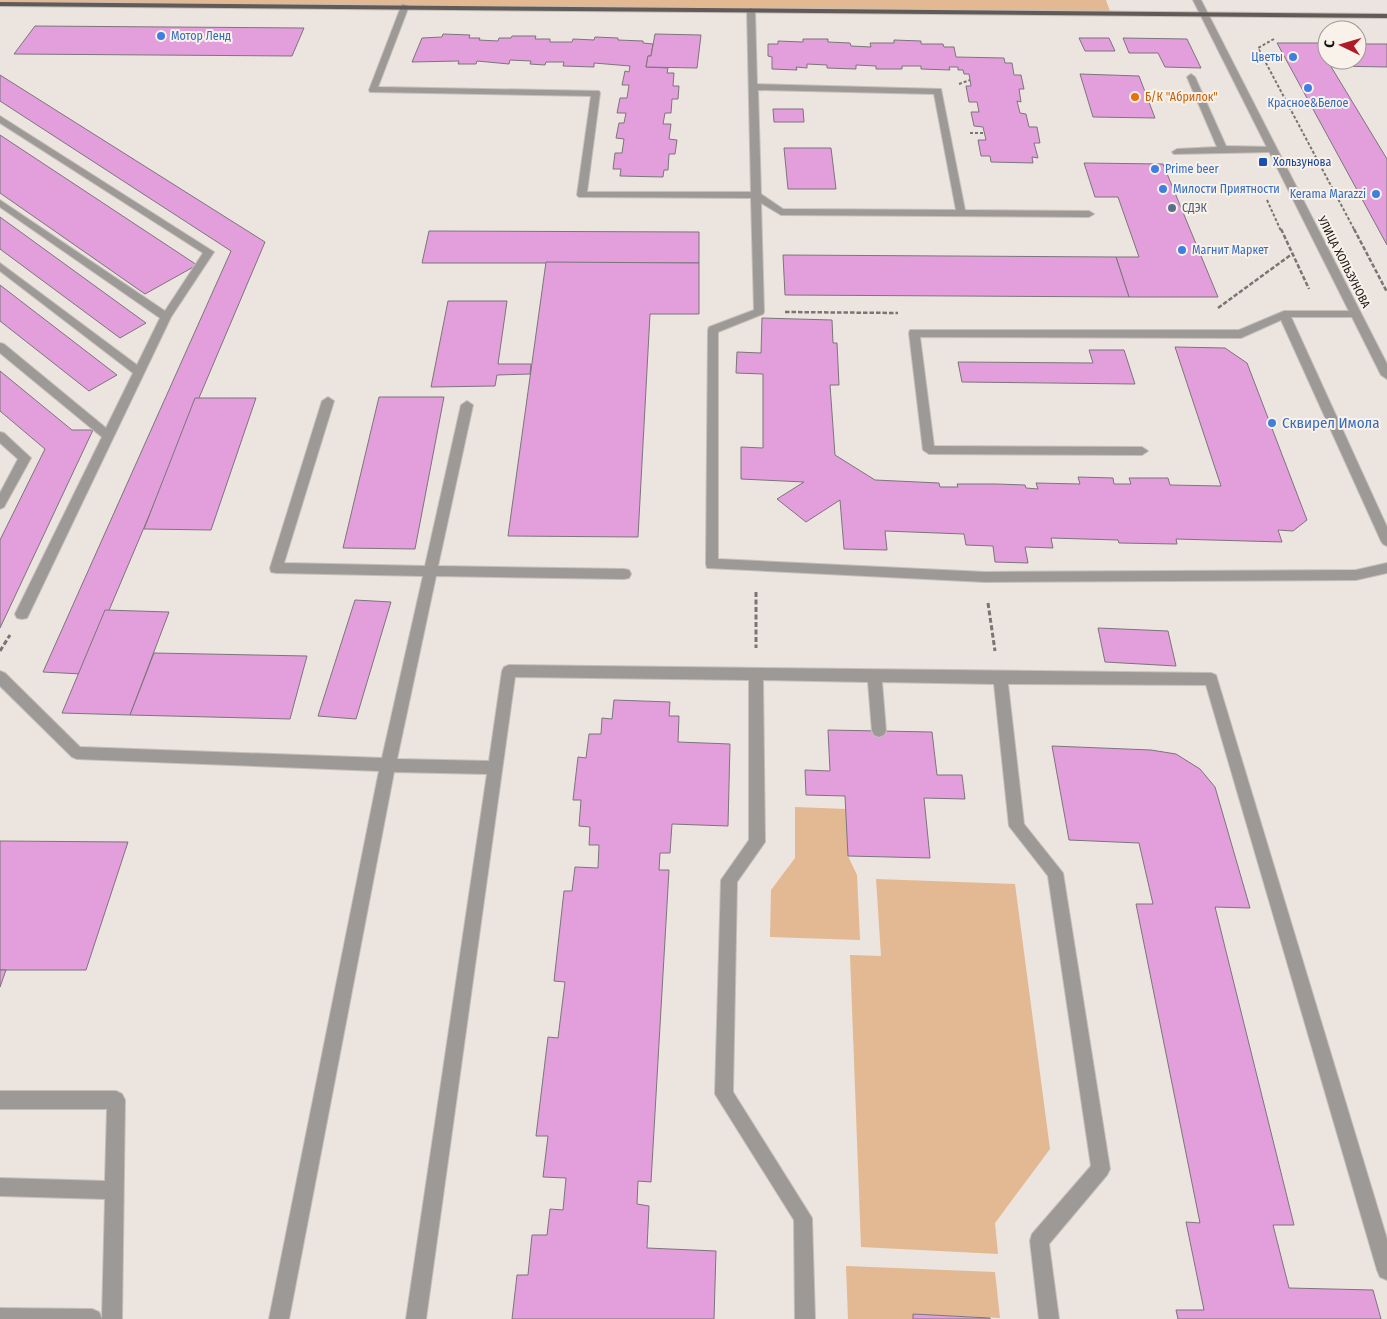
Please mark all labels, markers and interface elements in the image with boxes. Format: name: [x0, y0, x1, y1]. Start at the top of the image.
north arrow: [1317, 20, 1367, 70]
place label: Мотор Ленд: [171, 29, 231, 43]
marker: Мотор Ленд: [155, 30, 167, 42]
text: С: [1321, 39, 1338, 48]
place label: Цветы: [1251, 50, 1283, 64]
marker: Цветы: [1287, 51, 1299, 63]
marker: Красное&Белое: [1302, 82, 1314, 94]
place label: Б/К "Абрилок": [1145, 90, 1218, 104]
marker: Б/К "Абрилок": [1129, 91, 1141, 103]
place label: Красное&Белое: [1268, 96, 1348, 110]
place label: Хользунова: [1273, 155, 1332, 169]
marker: Хользунова: [1257, 156, 1269, 168]
place label: Prime beer: [1165, 162, 1219, 176]
marker: Prime beer: [1149, 163, 1161, 175]
place label: Милости Приятности: [1173, 182, 1280, 196]
marker: Милости Приятности: [1157, 183, 1169, 195]
place label: Kerama Marazzi: [1290, 187, 1366, 201]
marker: Kerama Marazzi: [1370, 188, 1382, 200]
place label: СДЭК: [1182, 201, 1208, 215]
marker: СДЭК: [1166, 202, 1178, 214]
street label: УЛИЦА ХОЛЬЗУНОВА: [1314, 213, 1374, 311]
place label: Магнит Маркет: [1192, 243, 1269, 257]
marker: Магнит Маркет: [1176, 244, 1188, 256]
place label: Сквирел Имола: [1282, 414, 1380, 432]
marker: Сквирел Имола: [1266, 417, 1278, 429]

